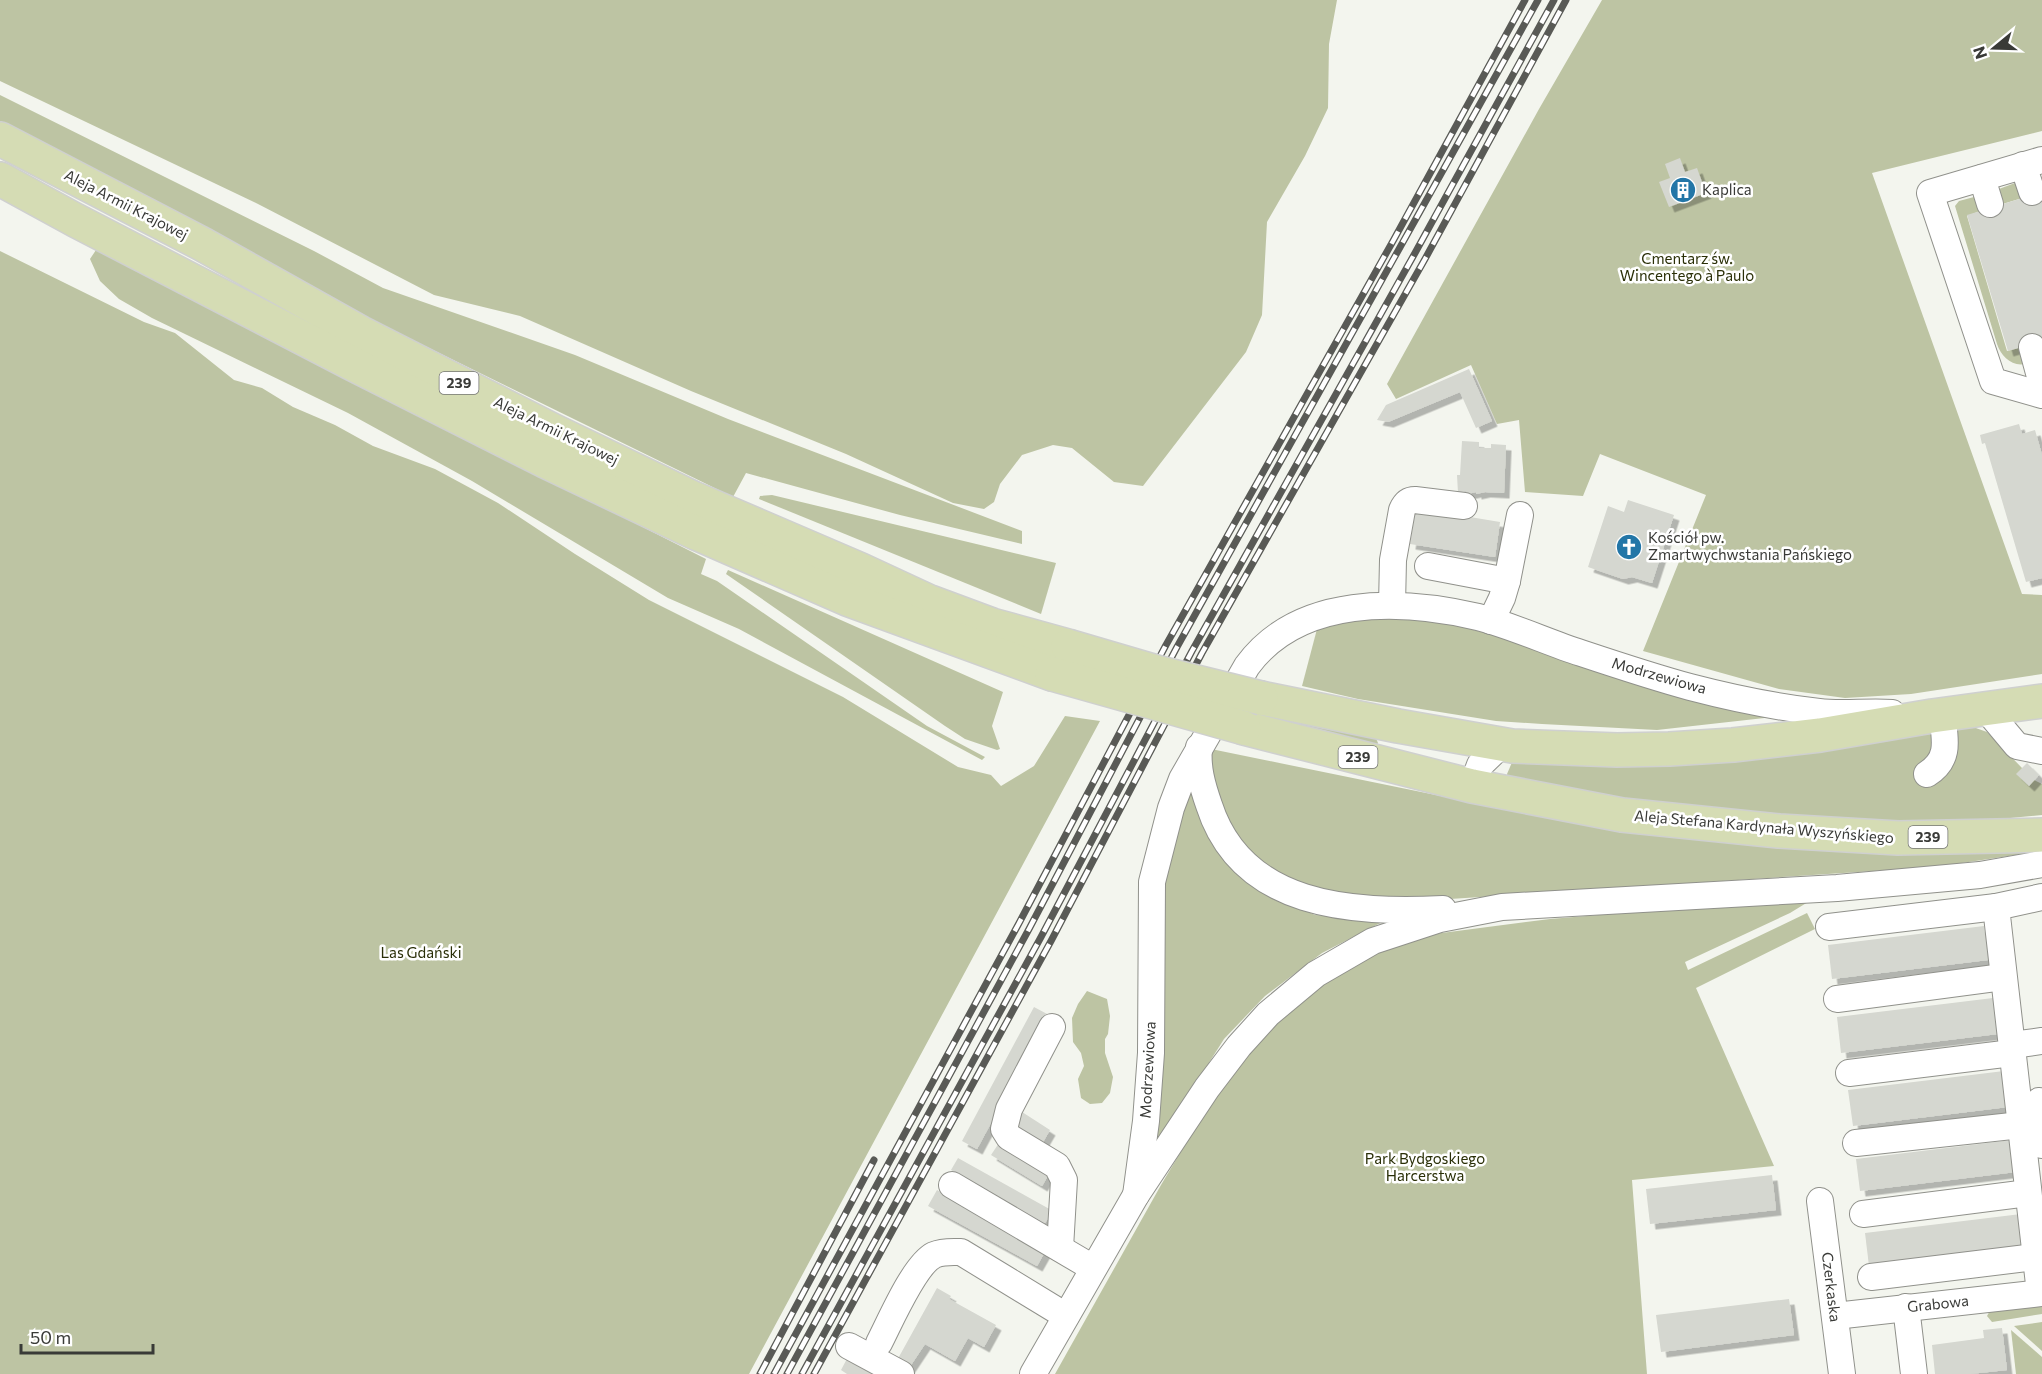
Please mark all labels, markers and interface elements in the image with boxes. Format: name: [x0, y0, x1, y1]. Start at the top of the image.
north arrow: [1964, 18, 2024, 78]
text: N: [1968, 44, 1990, 62]
street label: Aleja Armii Krajowej: [62, 165, 191, 243]
building icon: Kaplica: [1668, 175, 1698, 205]
place label: Kaplica: [1702, 180, 1752, 198]
park label: Cmentarz św. Wincentego à Paulo: [1620, 249, 1754, 284]
road number: 239: [440, 372, 478, 394]
street label: Aleja Armii Krajowej: [491, 392, 622, 468]
place label: Kościół pw. Zmartwychwstania Pańskiego: [1648, 528, 1852, 563]
church icon: Kościół pw. Zmartwychwstania Pańskiego: [1614, 532, 1644, 562]
street label: Modrzewiowa: [1610, 653, 1709, 697]
road number: 239: [1338, 746, 1378, 768]
street label: Aleja Stefana Kardynała Wyszyńskiego: [1634, 806, 1895, 846]
road number: 239: [1908, 826, 1948, 848]
park label: Las Gdański: [380, 943, 462, 961]
street label: Modrzewiowa: [1135, 1021, 1159, 1119]
park label: Park Bydgoskiego Harcerstwa: [1365, 1149, 1485, 1184]
street label: Czerkaska: [1819, 1251, 1845, 1323]
street label: Grabowa: [1906, 1291, 1970, 1315]
scale bar: [21, 1317, 153, 1355]
text: 50 m: [30, 1326, 71, 1348]

